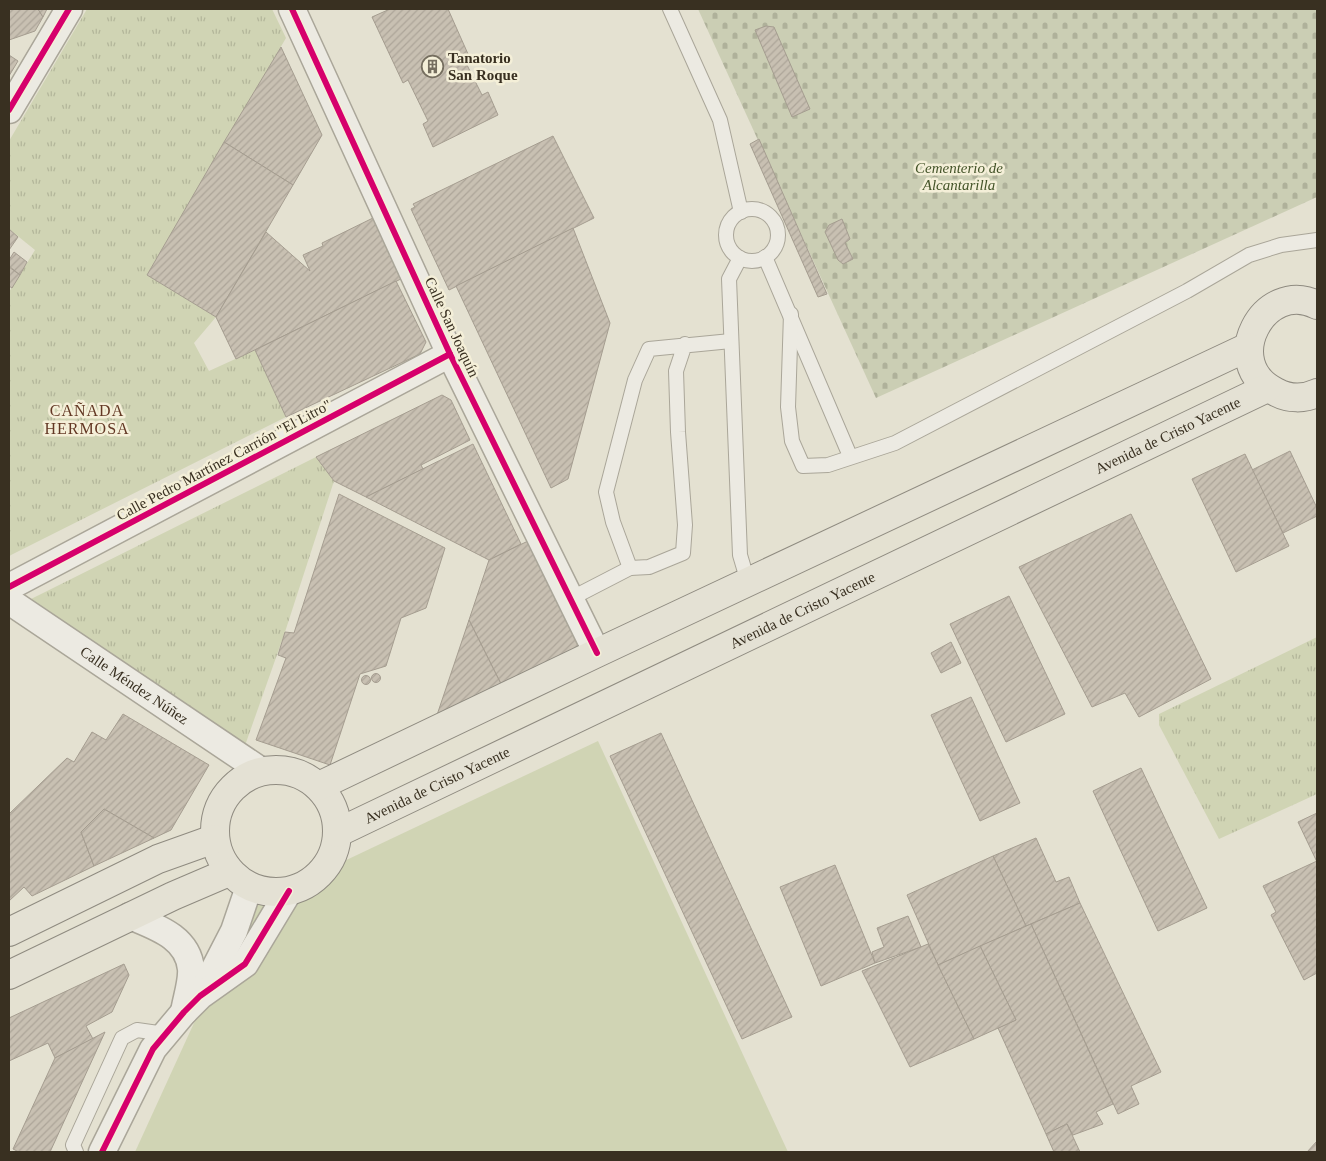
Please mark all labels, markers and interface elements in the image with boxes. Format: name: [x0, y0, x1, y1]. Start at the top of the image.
place label: Tanatorio San Roque: [448, 50, 518, 83]
building icon: Tanatorio San Roque: [420, 55, 444, 79]
park label: Cementerio de Alcantarilla: [915, 160, 1003, 193]
street label: Calle San Joaquín: [422, 275, 482, 380]
street label: Avenida de Cristo Yacente: [1093, 394, 1243, 477]
street label: Calle Pedro Martínez Carrión "El Litro": [114, 396, 334, 524]
district label: CAÑADA HERMOSA: [44, 402, 130, 437]
street label: Avenida de Cristo Yacente: [727, 569, 878, 652]
street label: Calle Méndez Núñez: [77, 643, 192, 728]
street label: Avenida de Cristo Yacente: [362, 743, 513, 827]

